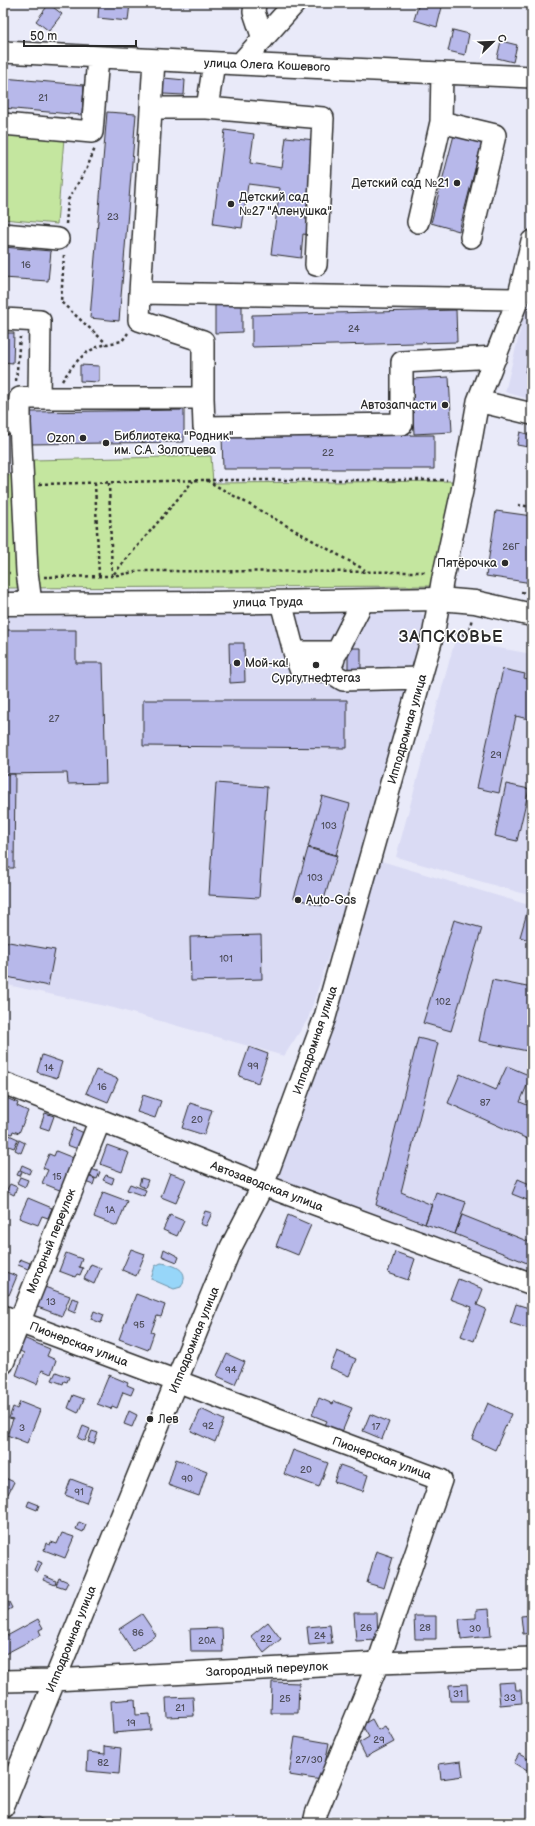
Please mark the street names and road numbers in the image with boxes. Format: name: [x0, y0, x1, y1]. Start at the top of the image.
street label: улица Олега Кошевого: [204, 56, 330, 75]
street label: улица Труда: [233, 594, 303, 611]
street label: Ипподромная улица: [385, 672, 430, 786]
street label: Ипподромная улица: [290, 984, 341, 1096]
street label: Автозаводская улица: [207, 1158, 325, 1215]
street label: Моторный переулок: [24, 1186, 80, 1296]
street label: Ипподромная улица: [166, 1285, 223, 1396]
street label: Пионерская улица: [27, 1319, 130, 1370]
street label: Пионерская улица: [330, 1434, 433, 1483]
street label: Ипподромная улица: [43, 1584, 100, 1695]
street label: Загородный переулок: [206, 1659, 329, 1680]

